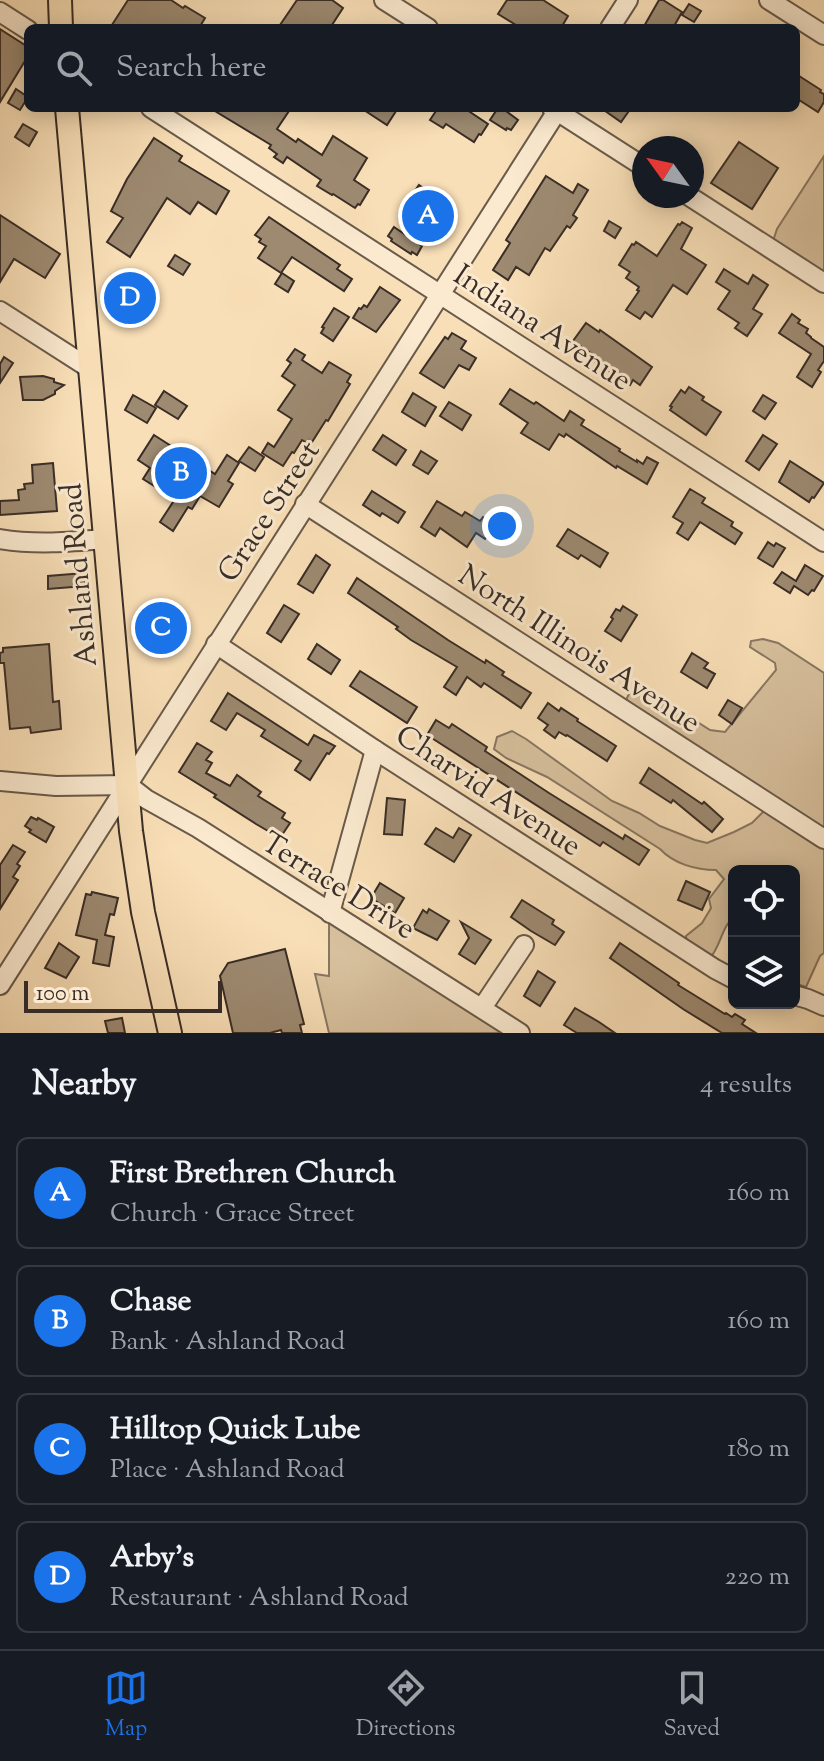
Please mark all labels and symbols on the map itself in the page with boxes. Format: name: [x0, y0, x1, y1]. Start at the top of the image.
north arrow: [632, 136, 704, 208]
pin: A: [402, 186, 454, 246]
street label: Indiana Avenue: [444, 255, 639, 403]
pin: D: [104, 268, 156, 328]
street label: Grace Street: [208, 433, 332, 591]
pin: B: [155, 443, 207, 503]
street label: Ashland Road: [51, 481, 110, 668]
your location: [482, 506, 522, 546]
street label: North Illinois Avenue: [449, 555, 708, 745]
pin: C: [135, 598, 187, 658]
street label: Charvid Avenue: [386, 716, 589, 868]
street label: Terrace Drive: [252, 823, 423, 952]
scale bar: [24, 977, 222, 1013]

